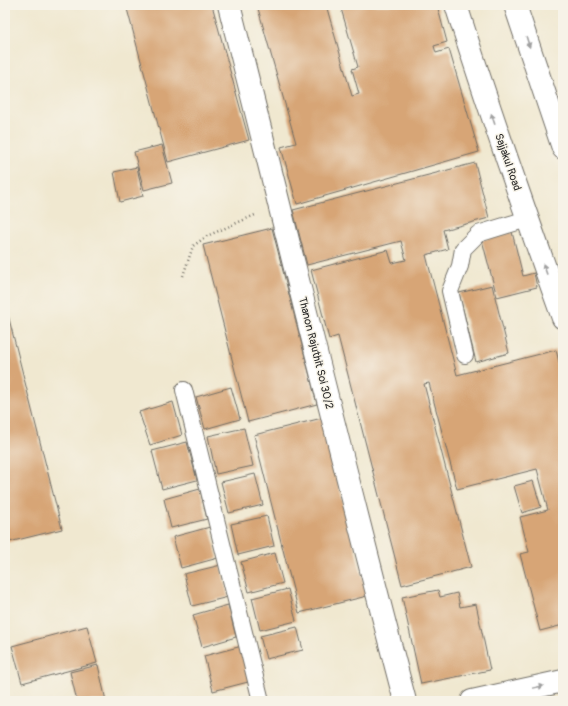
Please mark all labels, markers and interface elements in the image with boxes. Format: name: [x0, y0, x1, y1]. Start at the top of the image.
one-way arrow: [525, 36, 531, 48]
one-way arrow: [490, 113, 496, 125]
street label: Sajjakul Road: [492, 132, 524, 192]
one-way arrow: [542, 262, 548, 274]
street label: Thanon Rajuthit Soi 30/2: [296, 296, 336, 410]
one-way arrow: [532, 683, 544, 689]

